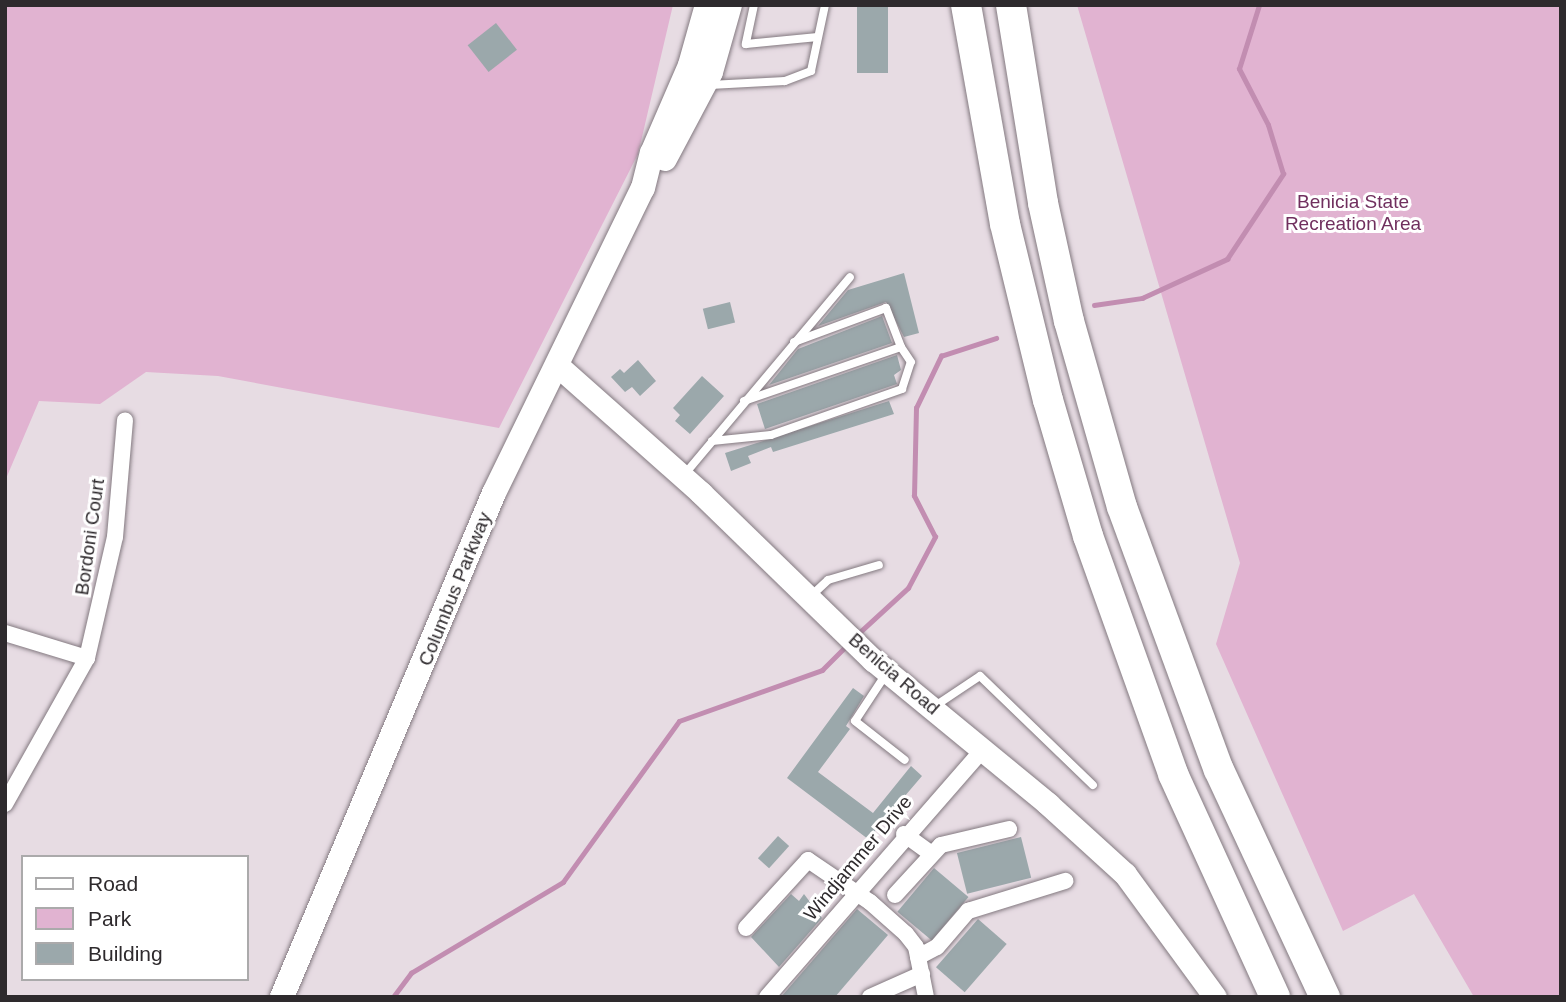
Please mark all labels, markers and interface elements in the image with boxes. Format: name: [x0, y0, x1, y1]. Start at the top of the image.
park label: Benicia State Recreation Area: [1284, 191, 1422, 235]
street label: Bordoni Court: [71, 477, 109, 597]
street label: Columbus Parkway: [414, 509, 496, 669]
street label: Benicia Road: [844, 628, 944, 720]
street label: Windjammer Drive: [799, 791, 917, 925]
legend: [21, 855, 248, 981]
text: Road: [88, 872, 138, 895]
text: Park: [88, 907, 131, 930]
text: Building: [88, 942, 163, 965]

